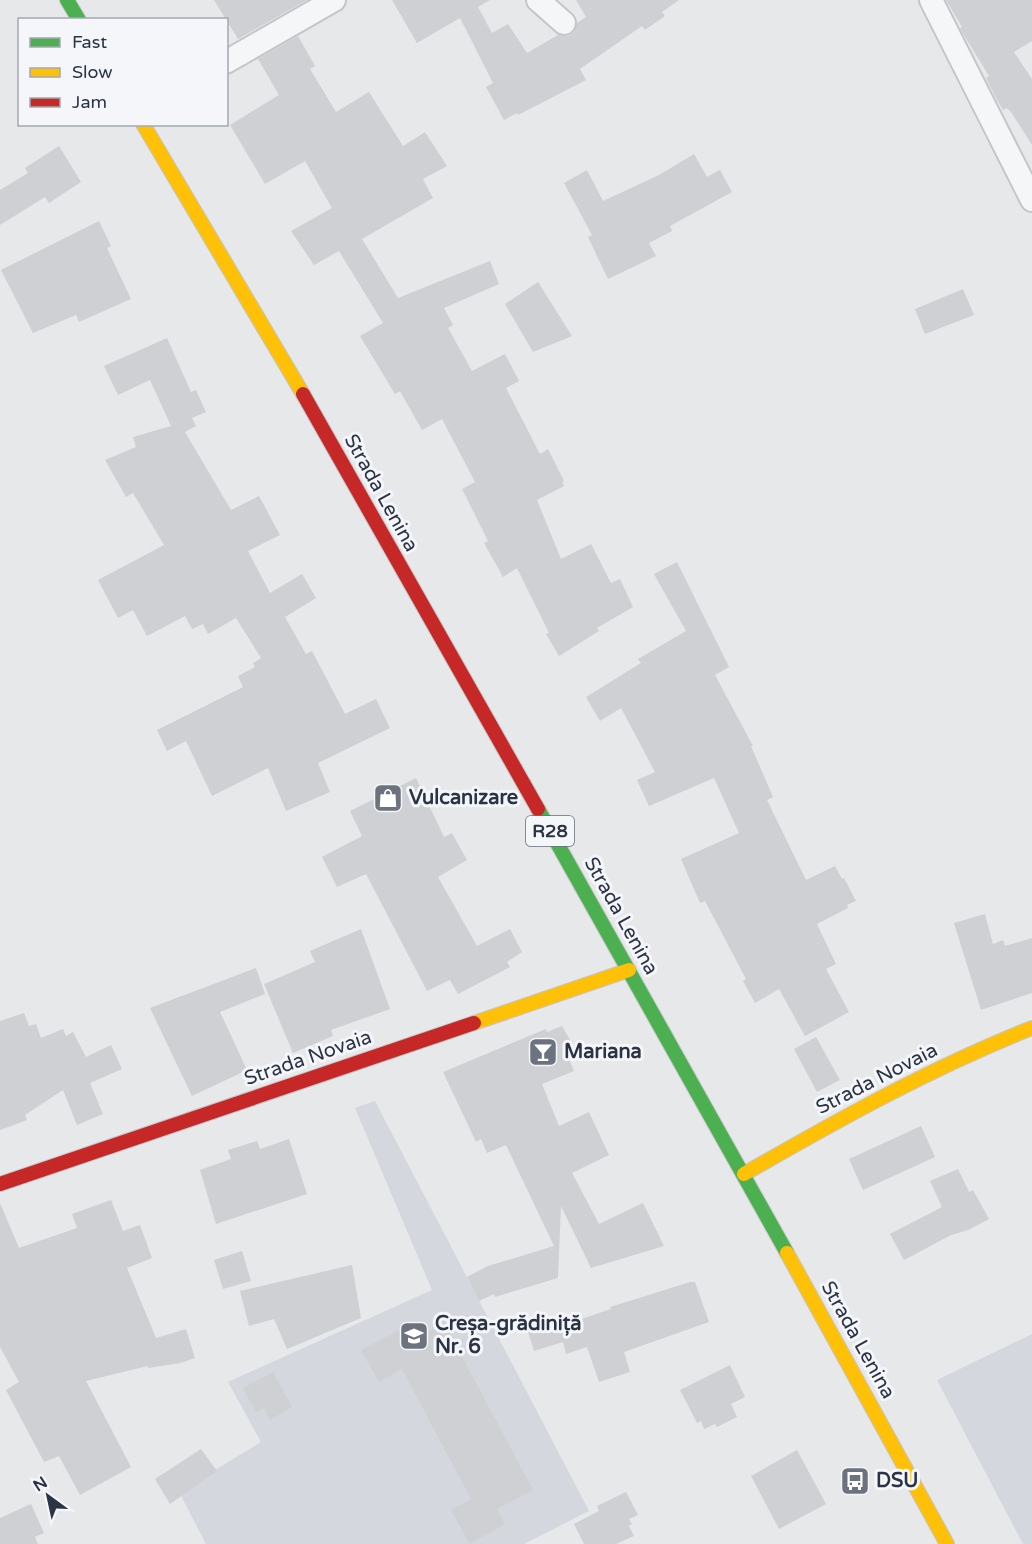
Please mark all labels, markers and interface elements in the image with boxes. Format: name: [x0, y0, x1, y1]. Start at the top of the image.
legend: [18, 18, 228, 126]
text: Fast: [72, 31, 107, 53]
text: Slow: [72, 61, 113, 83]
text: Jam: [72, 91, 107, 113]
street label: Strada Lenina: [339, 430, 423, 556]
shop icon: Vulcanizare: [372, 782, 404, 814]
place label: Vulcanizare: [409, 786, 518, 810]
road number: R28: [526, 816, 574, 846]
street label: Strada Lenina: [579, 853, 663, 979]
street label: Strada Novaia: [241, 1025, 375, 1091]
bar icon: Mariana: [527, 1036, 559, 1068]
street label: Strada Novaia: [812, 1038, 942, 1120]
place label: Mariana: [564, 1040, 642, 1064]
street label: Strada Lenina: [816, 1277, 900, 1403]
place label: Creșa-grădiniță Nr. 6: [435, 1312, 582, 1359]
school or university icon: Creșa-grădiniță Nr. 6: [398, 1320, 430, 1352]
bus stop icon: DSU: [839, 1465, 871, 1497]
north arrow: [18, 1466, 78, 1526]
place label: DSU: [876, 1469, 919, 1493]
text: N: [30, 1472, 51, 1496]

